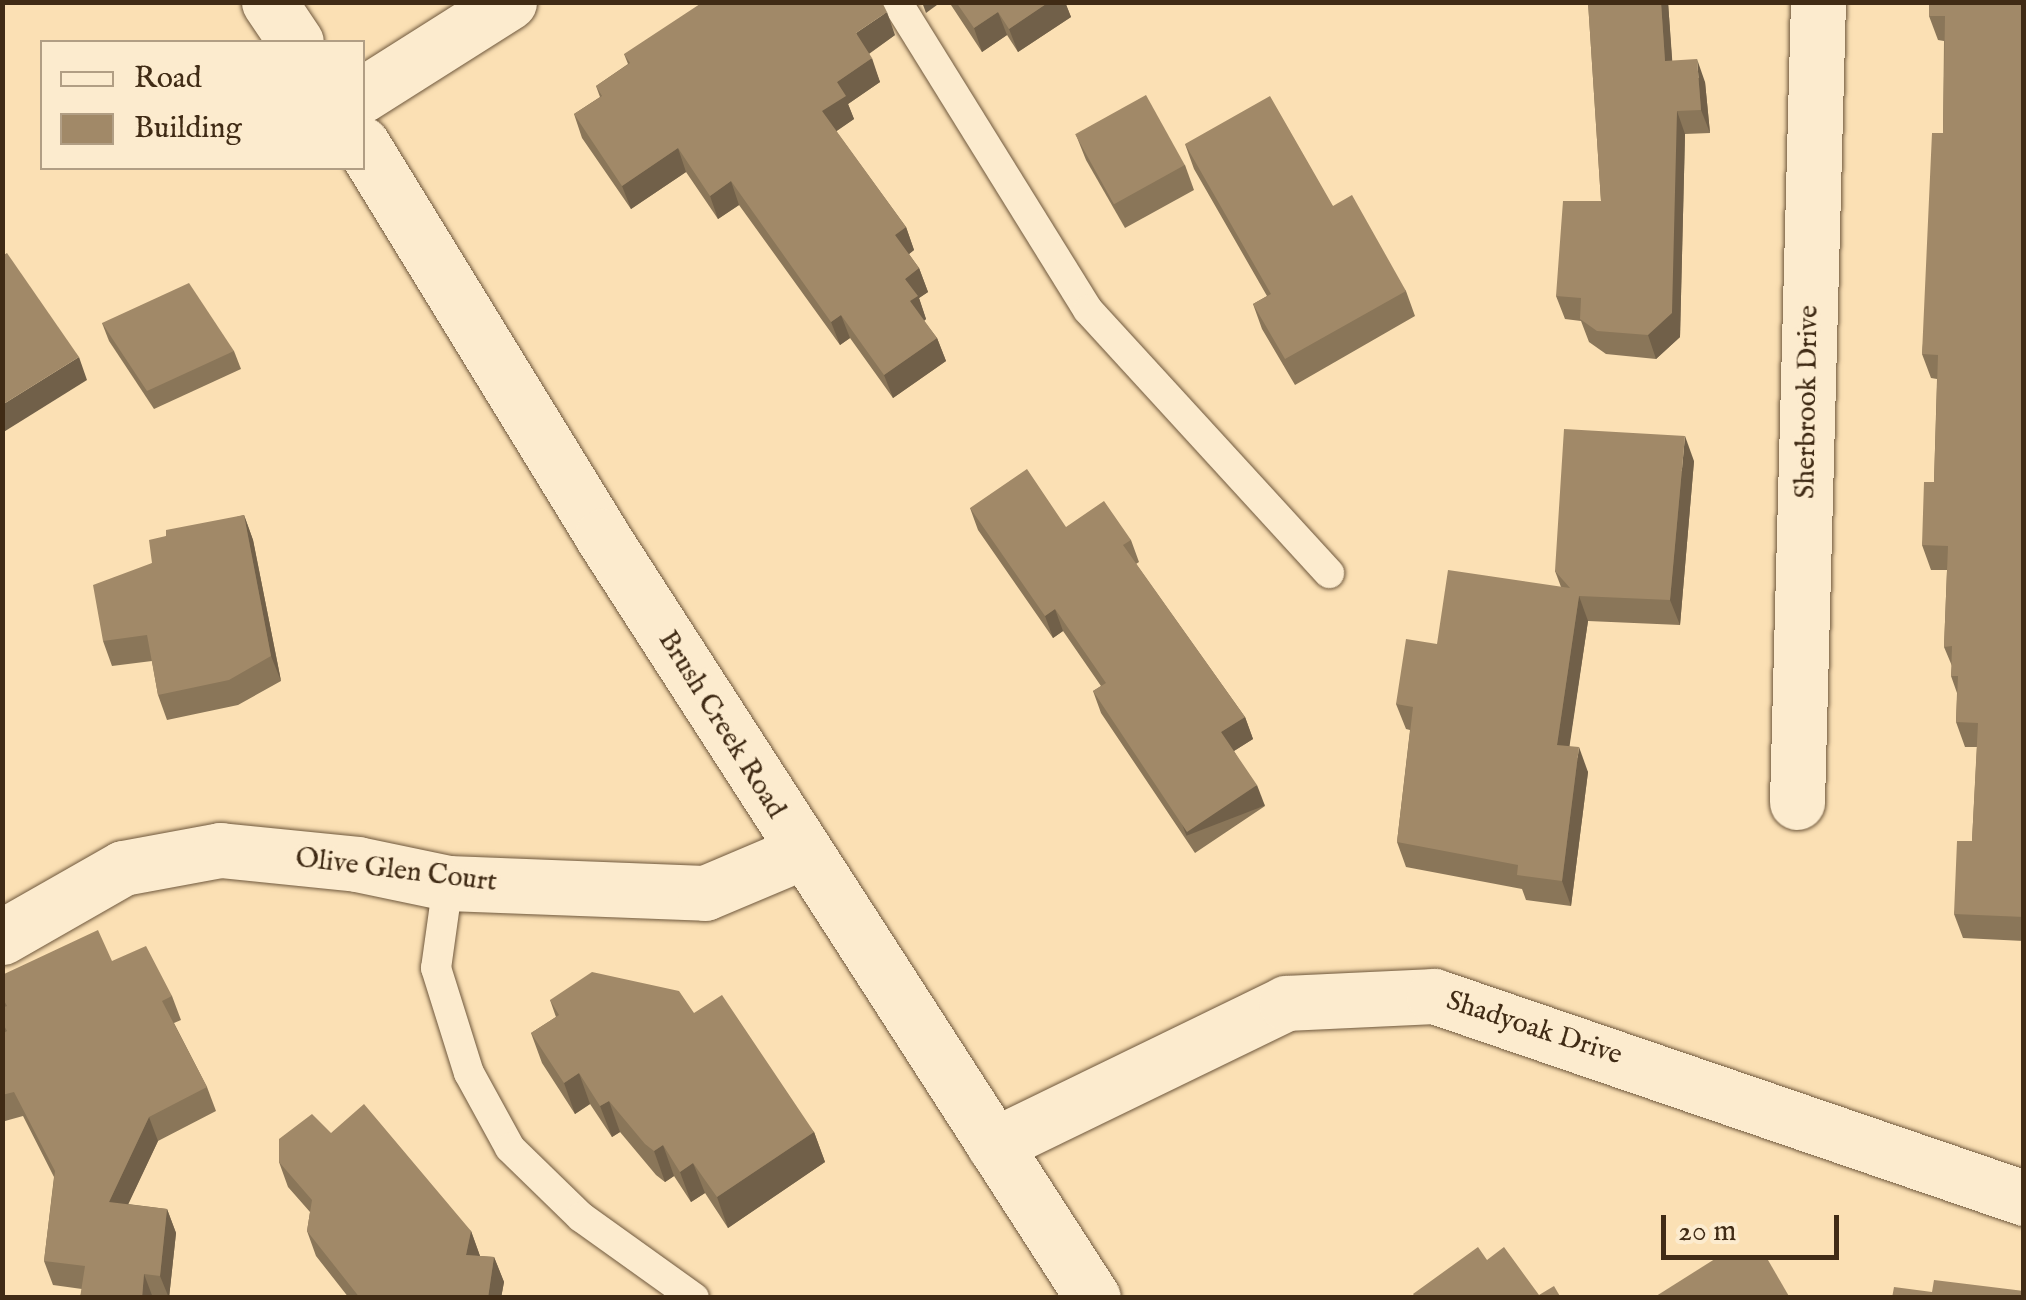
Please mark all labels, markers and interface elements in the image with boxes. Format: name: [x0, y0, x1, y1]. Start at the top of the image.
legend: [40, 40, 365, 170]
text: Road: [134, 60, 202, 98]
text: Building: [134, 110, 242, 148]
street label: Sherbrook Drive: [1790, 305, 1826, 499]
street label: Brush Creek Road: [650, 625, 792, 825]
street label: Olive Glen Court: [293, 842, 499, 900]
street label: Shadyoak Drive: [1442, 985, 1626, 1073]
scale bar: [1666, 1195, 1844, 1257]
text: 20 m: [1678, 1213, 1737, 1251]

